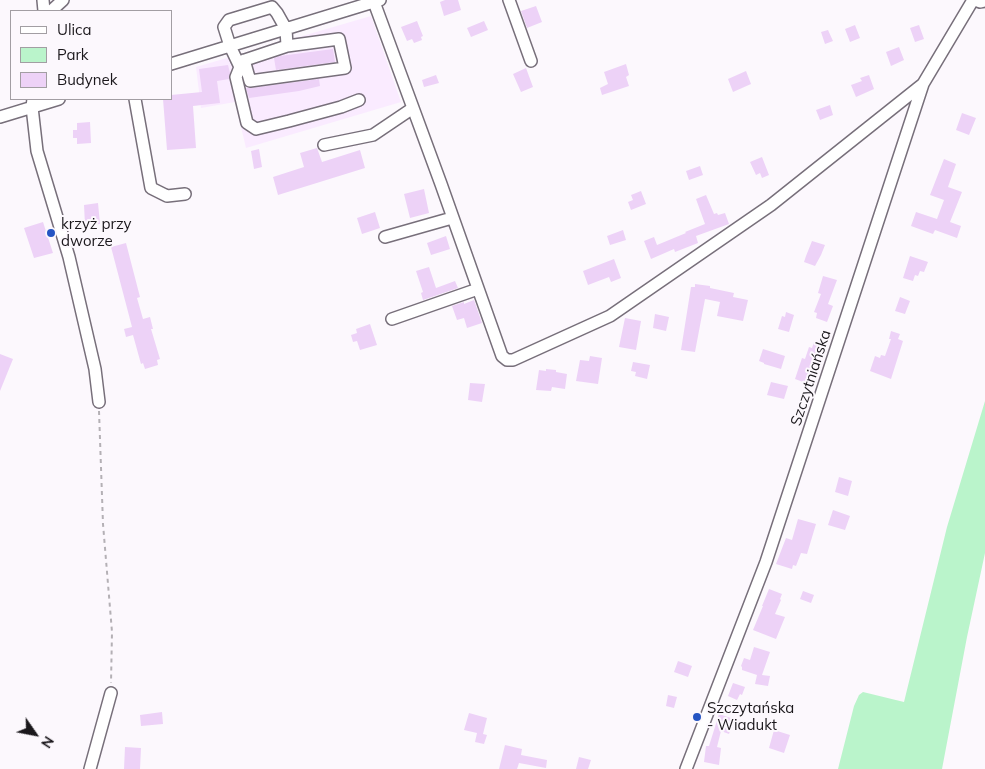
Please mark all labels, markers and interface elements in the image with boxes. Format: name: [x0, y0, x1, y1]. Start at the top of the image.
legend: [10, 10, 172, 100]
text: Ulica: [57, 20, 91, 39]
text: Park: [57, 45, 89, 64]
text: Budynek: [57, 70, 118, 89]
place label: krzyż przy dworze: [61, 215, 132, 250]
marker: krzyż przy dworze: [45, 227, 57, 239]
street label: Szczytniańska: [787, 328, 835, 428]
place label: Szczytańska - Wiadukt: [707, 699, 794, 734]
north arrow: [10, 709, 60, 759]
marker: Szczytańska - Wiadukt: [691, 711, 703, 723]
text: N: [37, 733, 58, 752]

